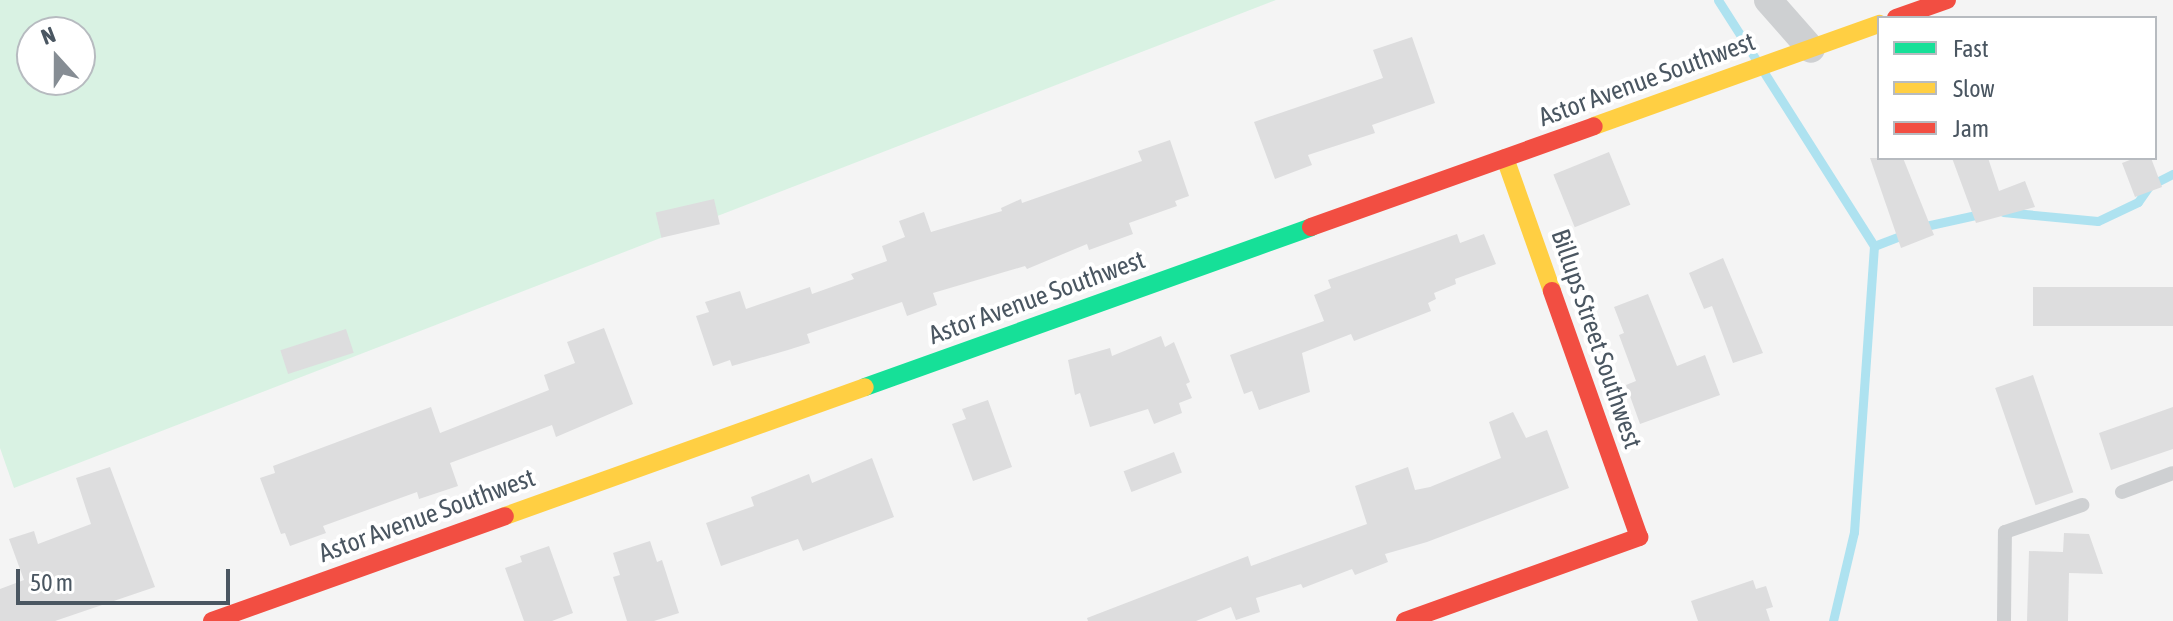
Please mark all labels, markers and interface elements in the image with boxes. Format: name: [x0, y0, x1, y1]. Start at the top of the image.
north arrow: [16, 16, 96, 96]
legend: [1877, 16, 2157, 160]
text: N: [37, 21, 59, 50]
street label: Astor Avenue Southwest: [1535, 26, 1759, 134]
text: Fast: [1953, 35, 1989, 62]
text: Slow: [1953, 75, 1995, 102]
text: Jam: [1953, 115, 1989, 142]
street label: Billups Street Southwest: [1544, 225, 1648, 453]
street label: Astor Avenue Southwest: [925, 244, 1149, 352]
street label: Astor Avenue Southwest: [315, 462, 539, 570]
scale bar: [20, 553, 234, 603]
text: 50 m: [30, 569, 73, 596]

